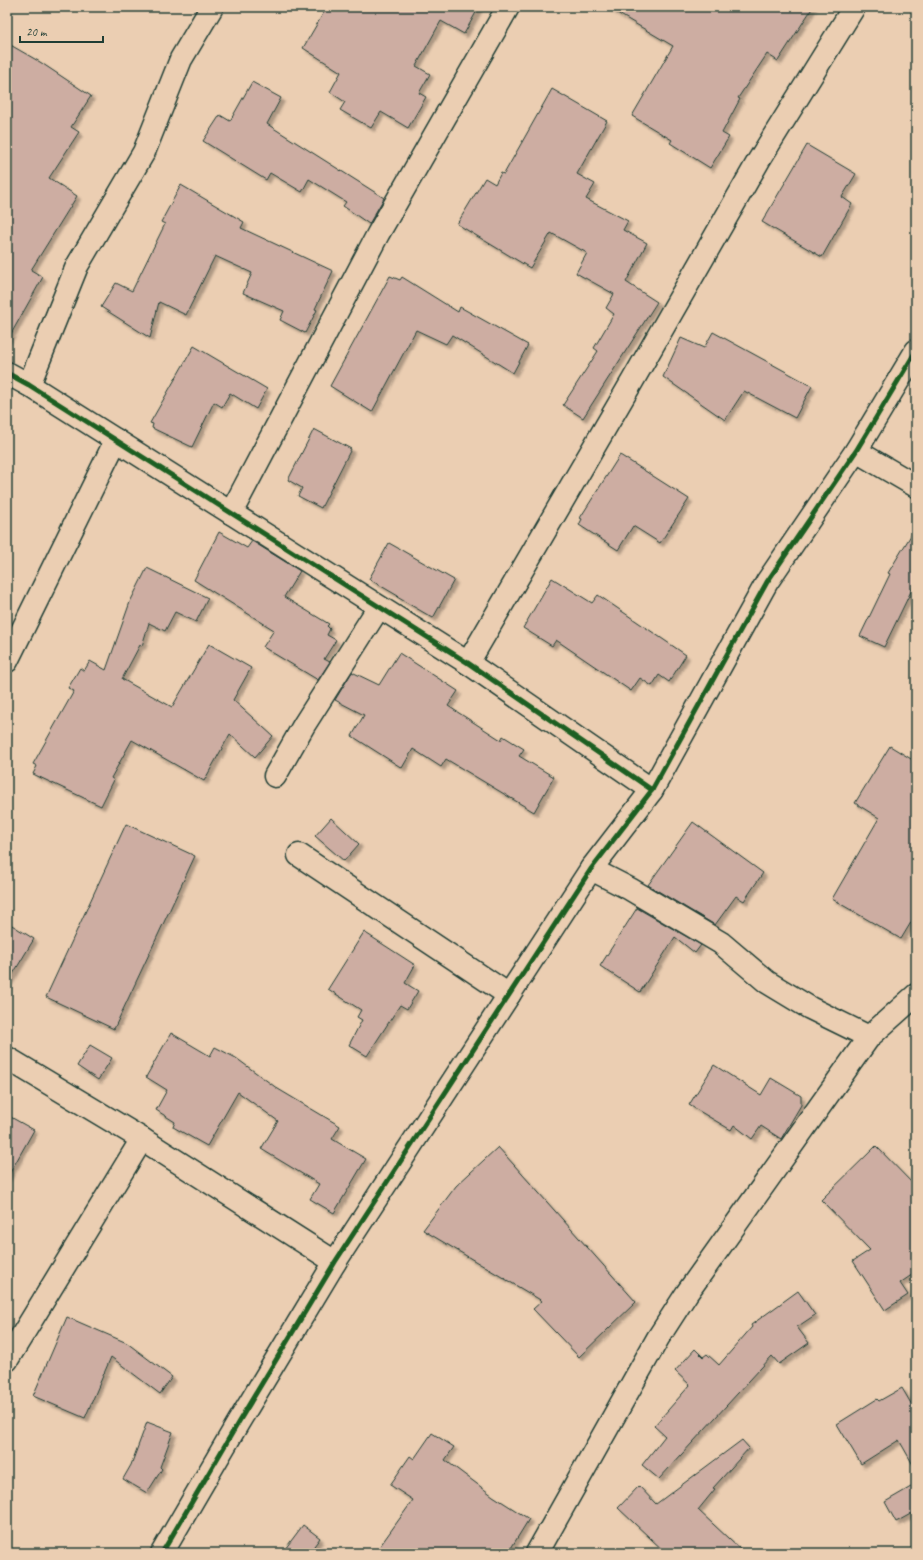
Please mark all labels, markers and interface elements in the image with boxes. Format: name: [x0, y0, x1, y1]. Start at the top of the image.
scale bar: [20, 18, 103, 44]
text: 20 m: [26, 24, 48, 40]

